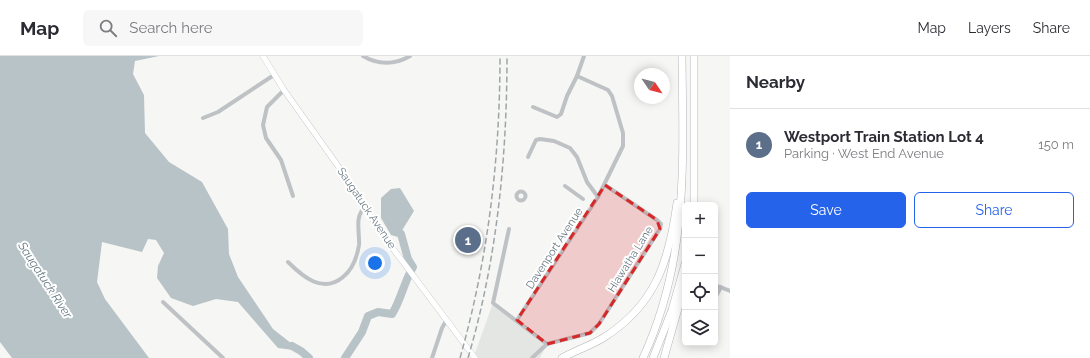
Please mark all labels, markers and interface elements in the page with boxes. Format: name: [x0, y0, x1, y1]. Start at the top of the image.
search box: [83, 10, 363, 46]
text: Map: [20, 17, 59, 39]
icon: search: [97, 17, 119, 39]
text: Search here: [129, 19, 213, 37]
text: Map: [918, 20, 946, 36]
text: Layers: [968, 20, 1011, 36]
text: Share: [1033, 20, 1070, 36]
north arrow: [634, 68, 670, 104]
text: Nearby: [746, 72, 805, 92]
text: Westport Train Station Lot 4: [784, 128, 984, 146]
text: 1: [756, 137, 762, 152]
text: 150 m: [1038, 137, 1074, 152]
text: Parking · West End Avenue: [784, 146, 944, 161]
street label: Saugatuck Avenue: [335, 165, 399, 252]
button: Save: [746, 192, 906, 228]
button: Share: [914, 192, 1074, 228]
map controls: [682, 202, 718, 346]
button: +: [682, 202, 718, 238]
street label: Davenport Avenue: [523, 205, 586, 291]
street label: Hiawatha Lane: [605, 223, 656, 295]
pin: 1: [455, 225, 481, 255]
water label: Saugatuck River: [15, 238, 75, 321]
button: −: [682, 238, 718, 274]
your location: [365, 253, 385, 273]
button: locate: [682, 274, 718, 310]
button: layers: [682, 310, 718, 346]

